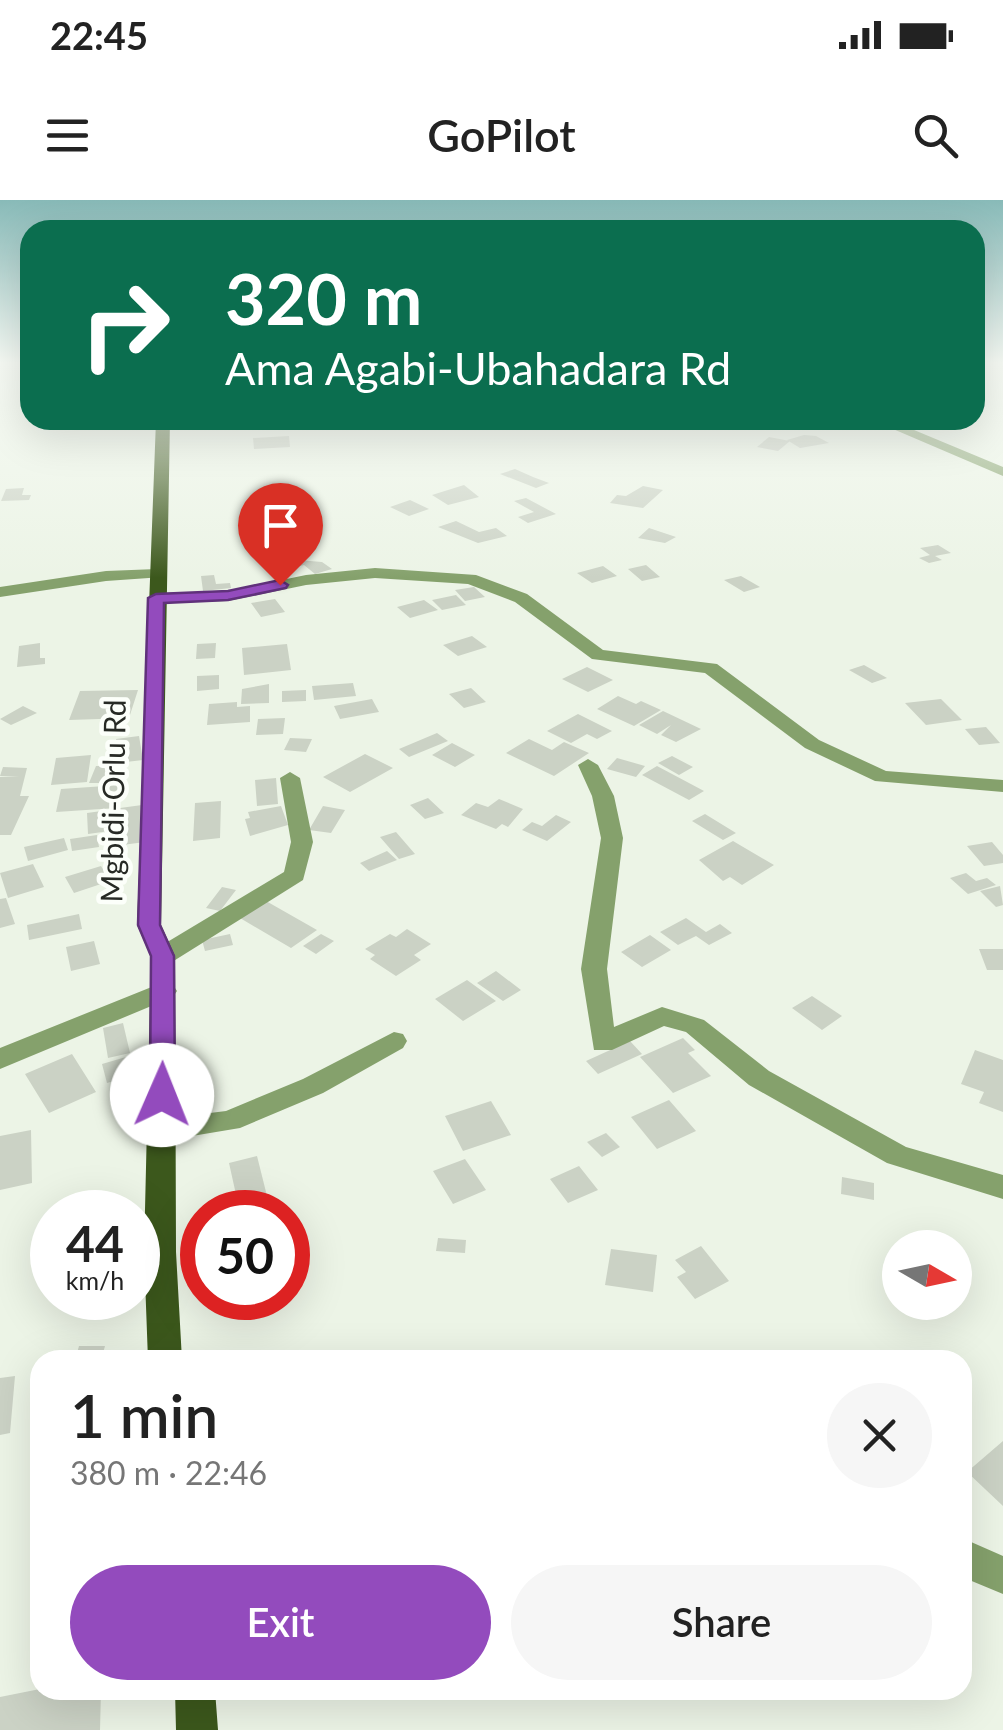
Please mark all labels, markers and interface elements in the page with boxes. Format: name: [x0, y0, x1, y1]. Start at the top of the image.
text: 22:45: [50, 12, 148, 58]
icon: menu: [40, 108, 95, 163]
text: GoPilot: [427, 108, 576, 162]
icon: search: [908, 108, 963, 163]
text: 320 m: [225, 256, 422, 340]
icon: right: [60, 260, 190, 390]
text: Ama Agabi-Ubahadara Rd: [225, 341, 731, 395]
pin: [238, 483, 323, 586]
icon: arrive: [253, 498, 308, 553]
street label: Mgbidi-Orlu Rd: [92, 699, 132, 903]
position arrow: [110, 1043, 214, 1147]
speed limit sign: 50: [180, 1190, 310, 1320]
text: 44: [66, 1213, 124, 1273]
north arrow: [882, 1230, 972, 1320]
map controls: [882, 1230, 972, 1320]
text: km/h: [66, 1265, 124, 1295]
text: 1 min: [70, 1379, 218, 1451]
button: close: [827, 1383, 932, 1488]
text: 380 m · 22:46: [70, 1453, 267, 1492]
button: Exit: [70, 1565, 491, 1680]
button: Share: [511, 1565, 932, 1680]

